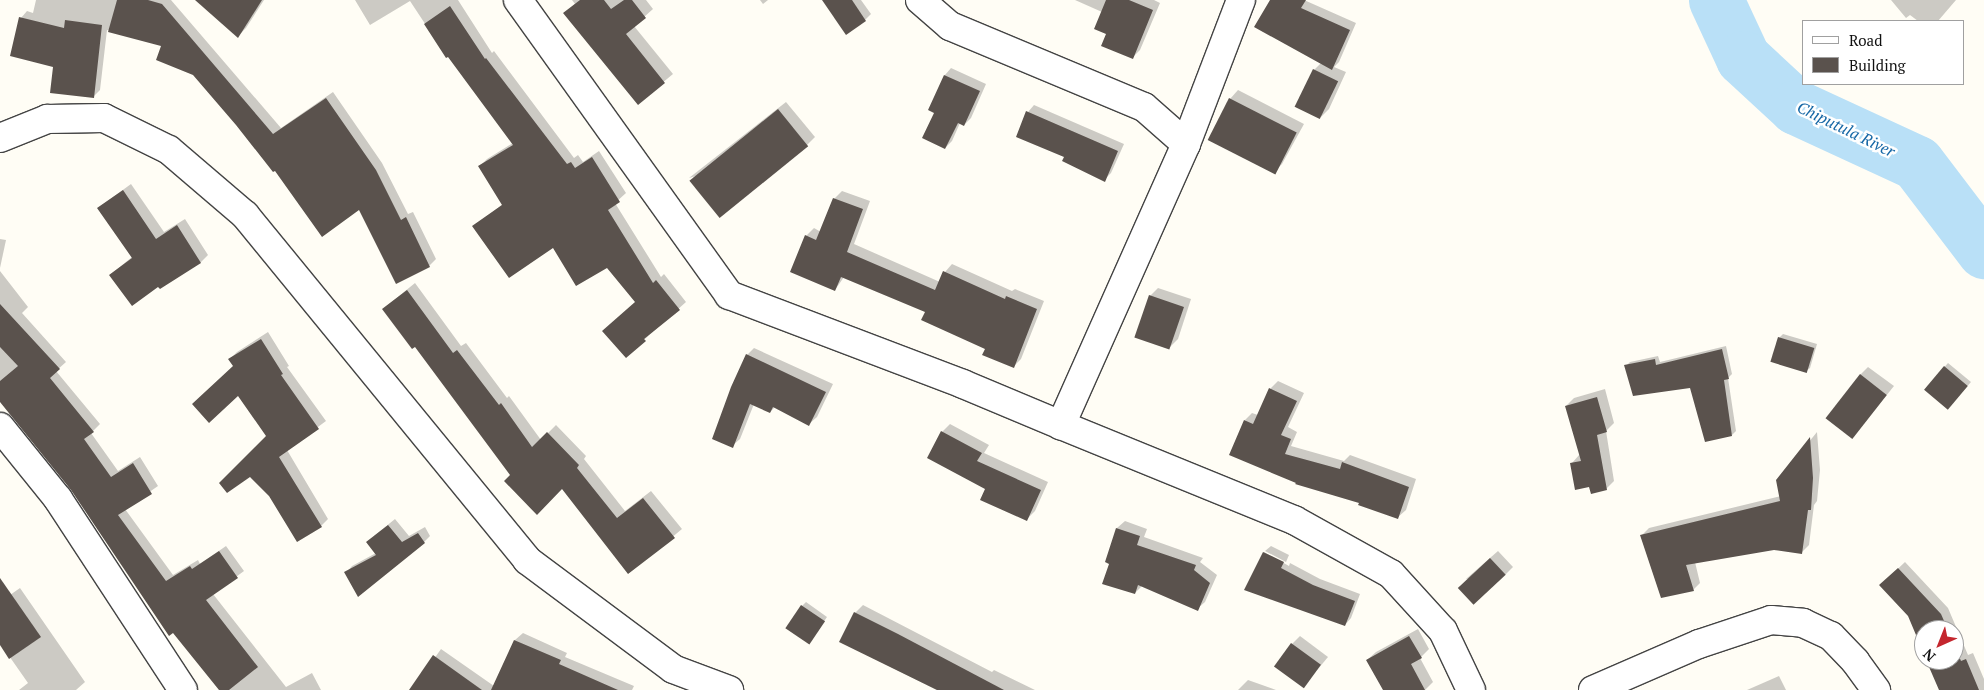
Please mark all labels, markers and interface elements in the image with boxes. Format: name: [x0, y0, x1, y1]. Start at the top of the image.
legend: [1802, 20, 1964, 85]
text: Road: [1849, 30, 1882, 50]
text: Building: [1849, 55, 1906, 75]
water label: Chiputula River: [1794, 97, 1898, 161]
north arrow: [1914, 620, 1964, 670]
text: N: [1919, 645, 1939, 666]

